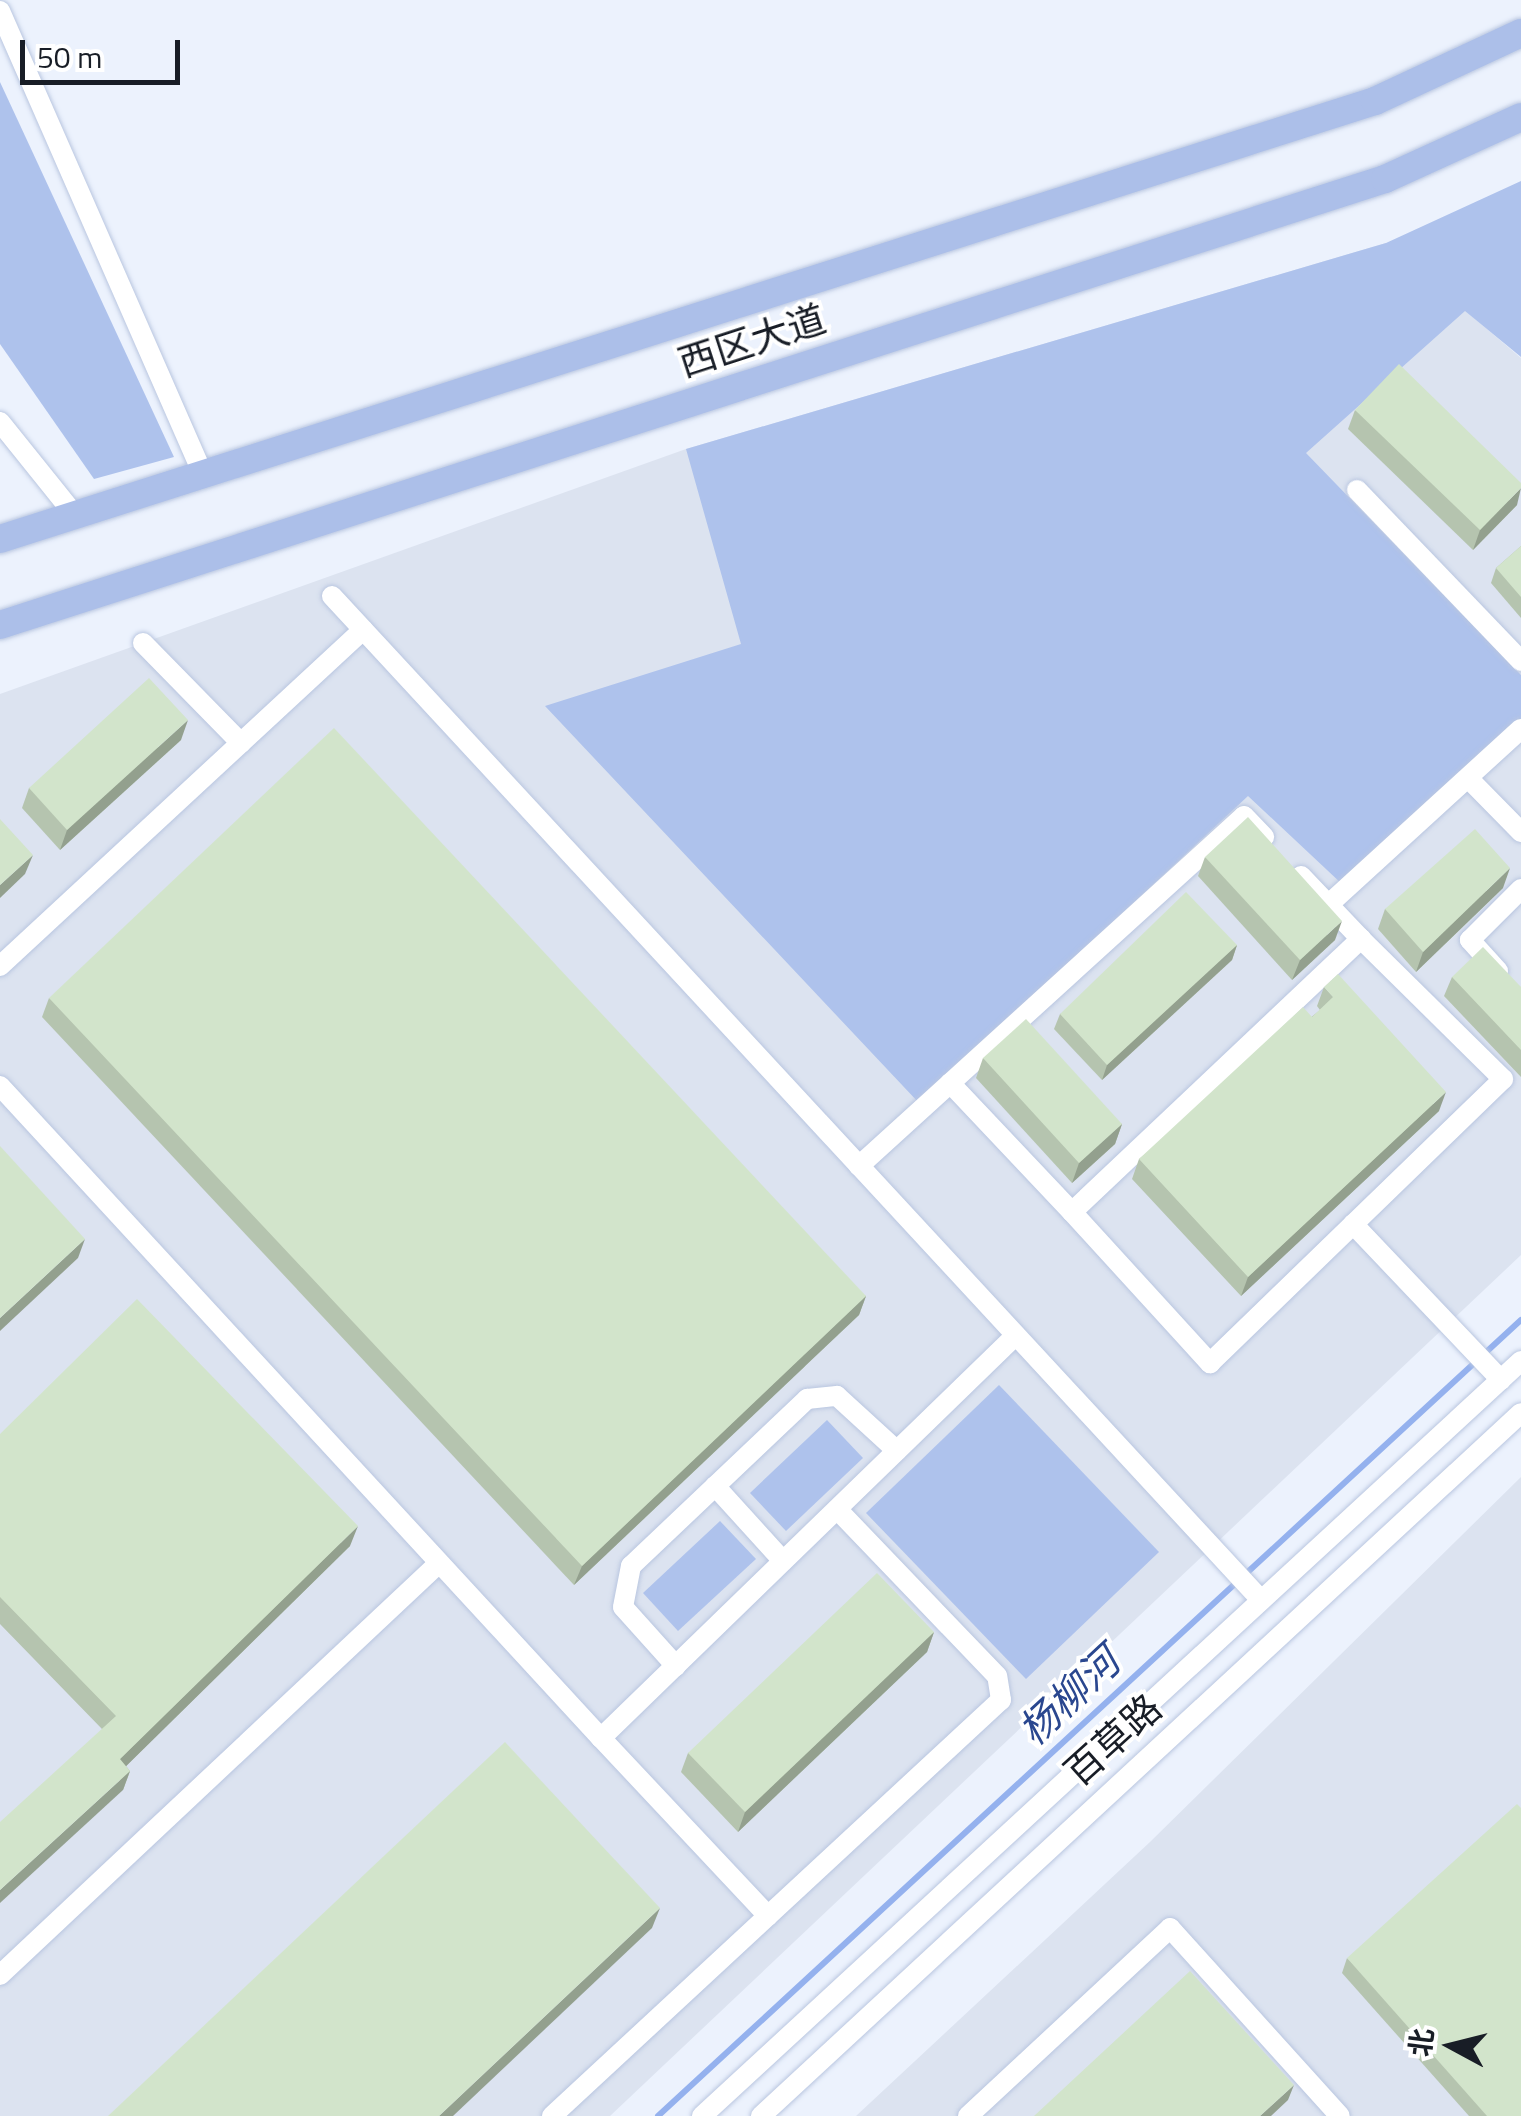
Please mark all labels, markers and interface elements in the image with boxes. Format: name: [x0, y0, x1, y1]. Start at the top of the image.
scale bar: [25, 20, 185, 82]
text: 50 m: [37, 34, 102, 80]
street label: 西区大道: [673, 296, 831, 386]
water label: 杨柳河: [1009, 1638, 1129, 1754]
street label: 百草路: [1055, 1685, 1171, 1795]
north arrow: [1401, 1996, 1501, 2096]
text: 北: [1398, 2026, 1444, 2059]

